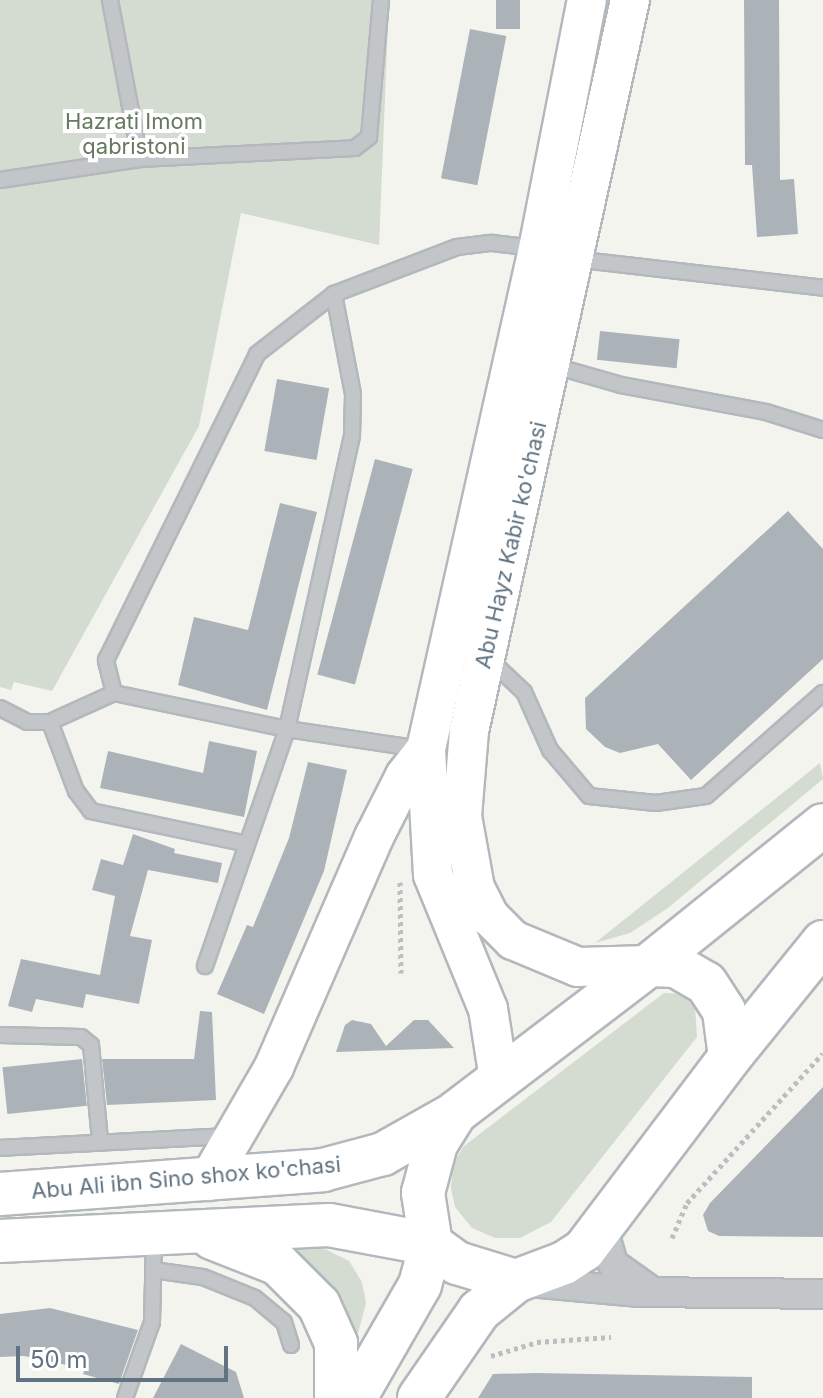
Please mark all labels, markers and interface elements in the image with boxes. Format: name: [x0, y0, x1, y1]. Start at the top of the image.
park label: Hazrati Imom qabristoni: [65, 108, 203, 160]
street label: Abu Hayz Kabir ko'chasi: [470, 419, 552, 671]
street label: Abu Ali ibn Sino shox ko'chasi: [30, 1151, 342, 1205]
scale bar: [20, 1330, 232, 1380]
text: 50 m: [30, 1345, 88, 1374]

